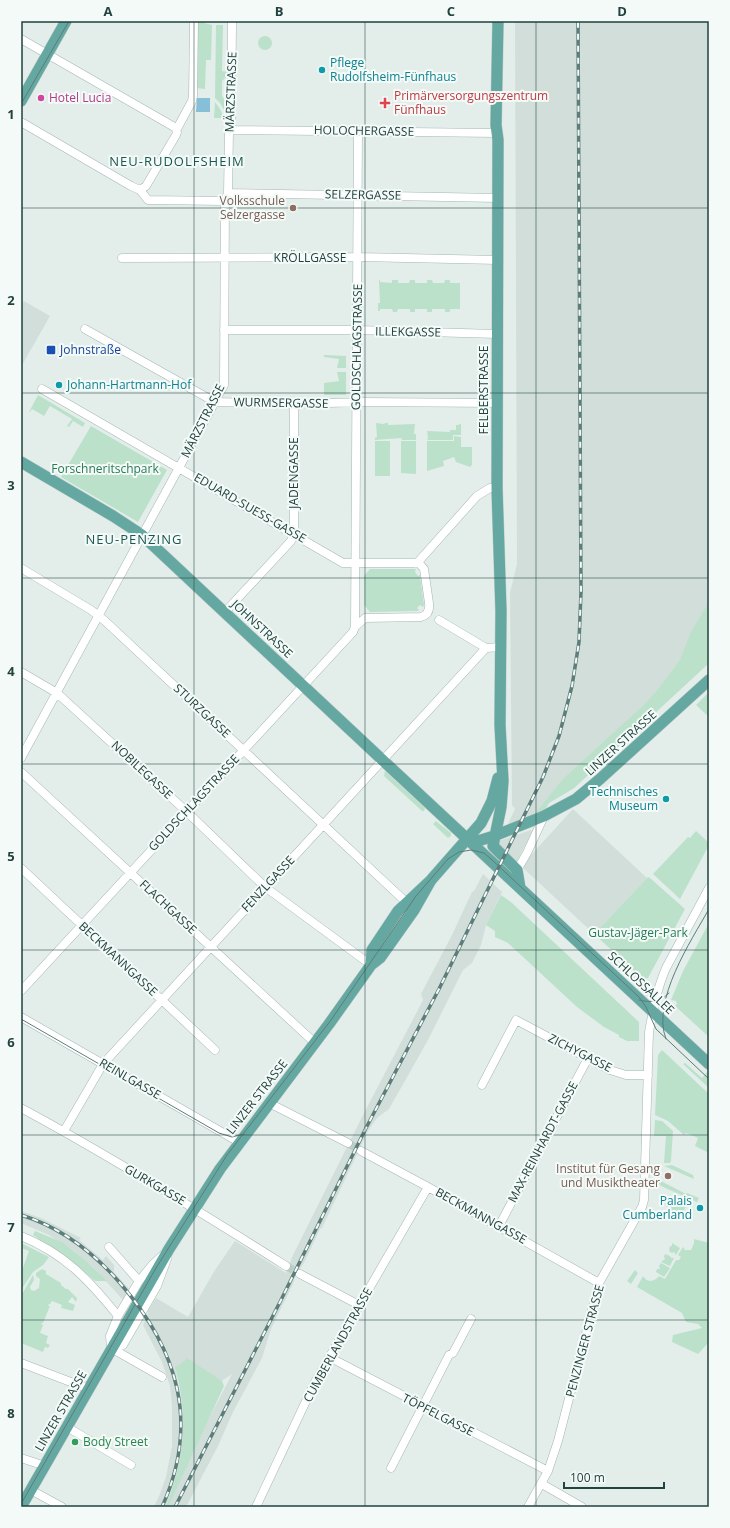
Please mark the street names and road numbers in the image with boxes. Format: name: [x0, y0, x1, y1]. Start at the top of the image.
street label: MÄRZSTRASSE: [221, 51, 240, 133]
street label: HOLOCHERGASSE: [314, 121, 414, 140]
street label: SELZERGASSE: [325, 185, 401, 204]
street label: KRÖLLGASSE: [274, 249, 346, 266]
street label: GOLDSCHLAGSTRASSE: [347, 284, 366, 410]
street label: ILLEKGASSE: [375, 322, 441, 341]
street label: FELBERSTRASSE: [475, 346, 492, 434]
street label: MÄRZSTRASSE: [177, 381, 228, 461]
street label: WURMSERGASSE: [233, 393, 329, 412]
street label: JADENGASSE: [285, 437, 302, 510]
street label: EDUARD-SUESS-GASSE: [191, 468, 309, 547]
street label: JOHNSTRASSE: [227, 595, 297, 662]
street label: STURZGASSE: [170, 680, 235, 742]
street label: LINZER STRASSE: [581, 706, 660, 779]
street label: NOBILEGASSE: [108, 737, 177, 803]
street label: GOLDSCHLAGSTRASSE: [144, 751, 243, 855]
street label: FENZLGASSE: [237, 852, 298, 915]
street label: FLACHGASSE: [136, 876, 201, 938]
street label: BECKMANNGASSE: [75, 918, 161, 1000]
street label: SCHLOSSALLEE: [604, 947, 678, 1018]
street label: ZICHYGASSE: [545, 1029, 615, 1076]
street label: REINLGASSE: [96, 1054, 164, 1103]
street label: LINZER STRASSE: [222, 1056, 291, 1138]
street label: MAX-REINHARDT-GASSE: [503, 1078, 582, 1205]
street label: GURKGASSE: [121, 1160, 189, 1209]
street label: BECKMANNGASSE: [433, 1183, 530, 1248]
street label: PENZINGER STRASSE: [561, 1283, 608, 1399]
street label: CUMBERLANDSTRASSE: [299, 1284, 376, 1405]
street label: LINZER STRASSE: [31, 1367, 91, 1454]
street label: TÖPFELGASSE: [399, 1389, 477, 1440]

